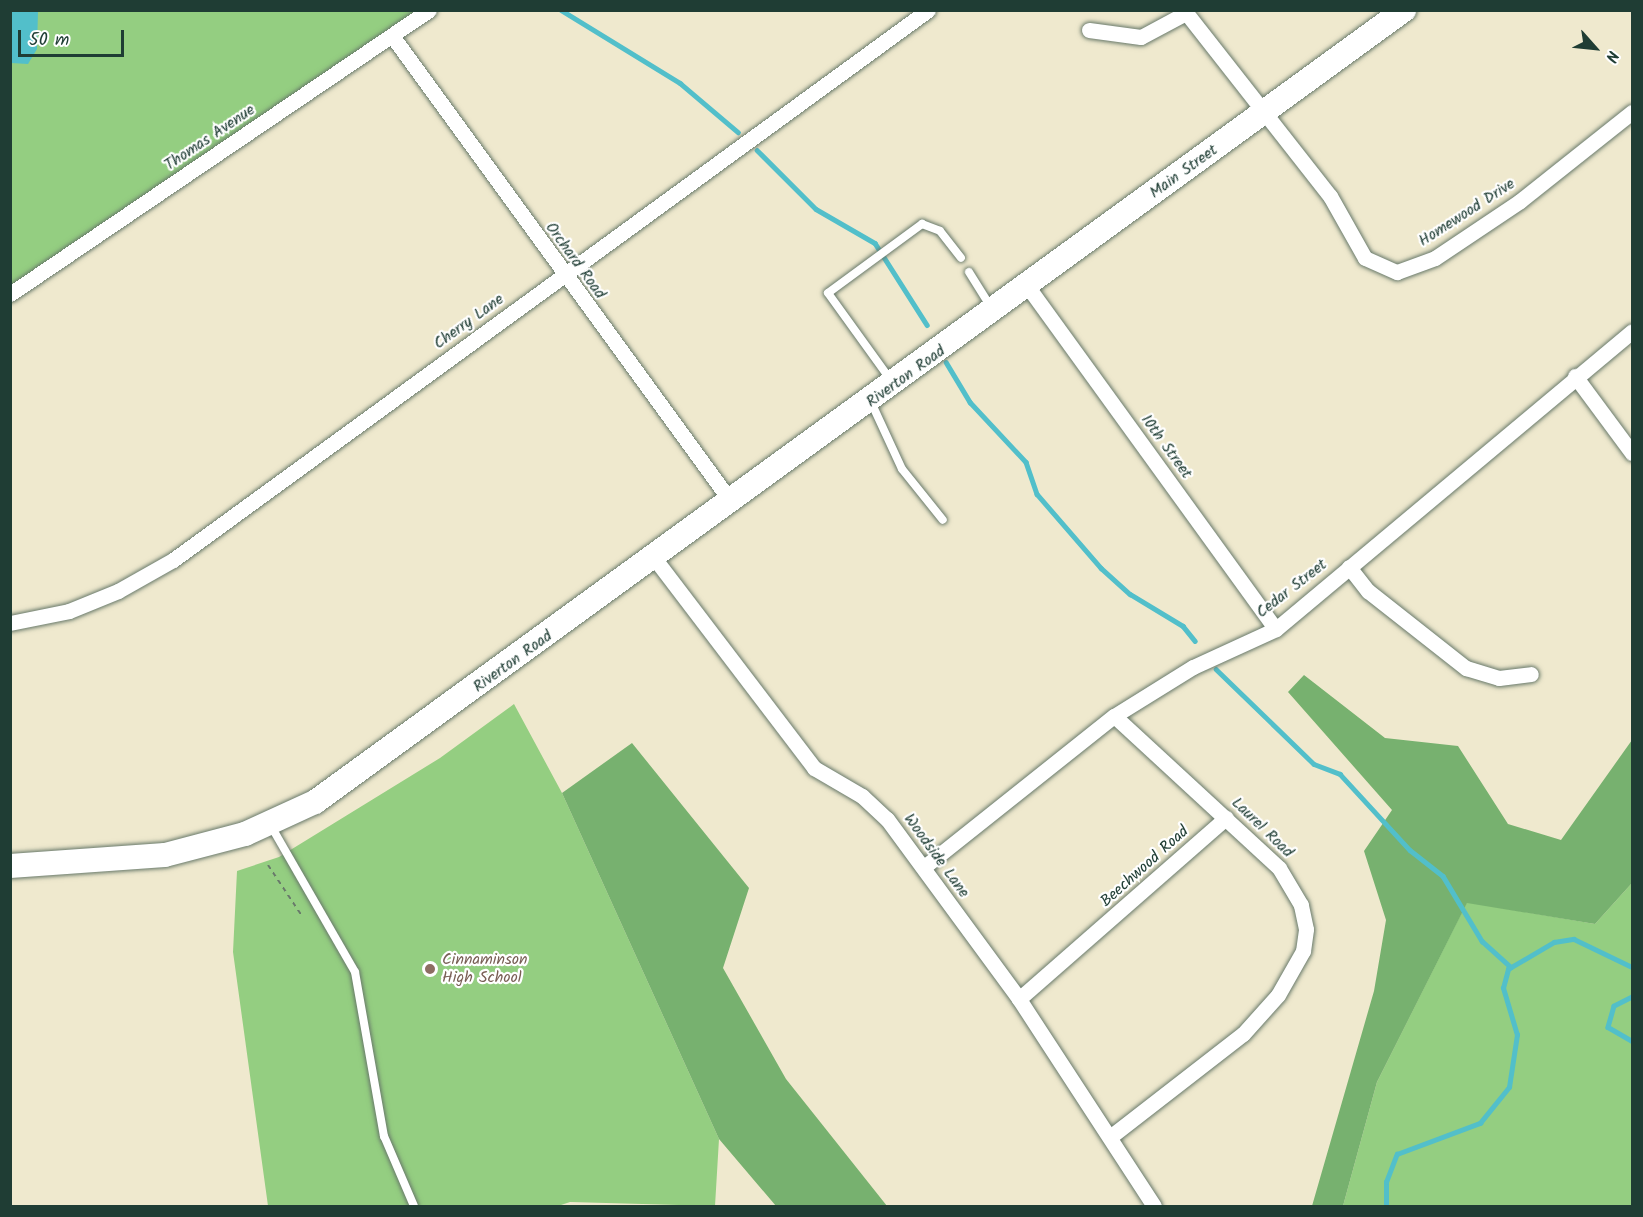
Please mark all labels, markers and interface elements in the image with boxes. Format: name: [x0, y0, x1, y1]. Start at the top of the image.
scale bar: [21, 18, 128, 56]
north arrow: [1565, 18, 1625, 78]
text: 50 m: [29, 26, 69, 55]
text: N: [1598, 46, 1625, 67]
street label: Thomas Avenue: [161, 101, 259, 175]
street label: Main Street: [1146, 141, 1222, 203]
street label: Homewood Drive: [1415, 175, 1519, 251]
street label: Orchard Road: [541, 219, 609, 303]
street label: Cherry Lane: [430, 290, 508, 354]
street label: Riverton Road: [863, 342, 949, 412]
street label: 10th Street: [1136, 411, 1196, 483]
street label: Cedar Street: [1253, 555, 1331, 623]
street label: Riverton Road: [470, 627, 556, 697]
street label: Laurel Road: [1227, 794, 1297, 862]
street label: Woodside Lane: [899, 810, 973, 902]
street label: Beechwood Road: [1097, 822, 1193, 912]
place label: Cinnaminson High School: [442, 950, 528, 988]
marker: Cinnaminson High School: [423, 962, 437, 976]

